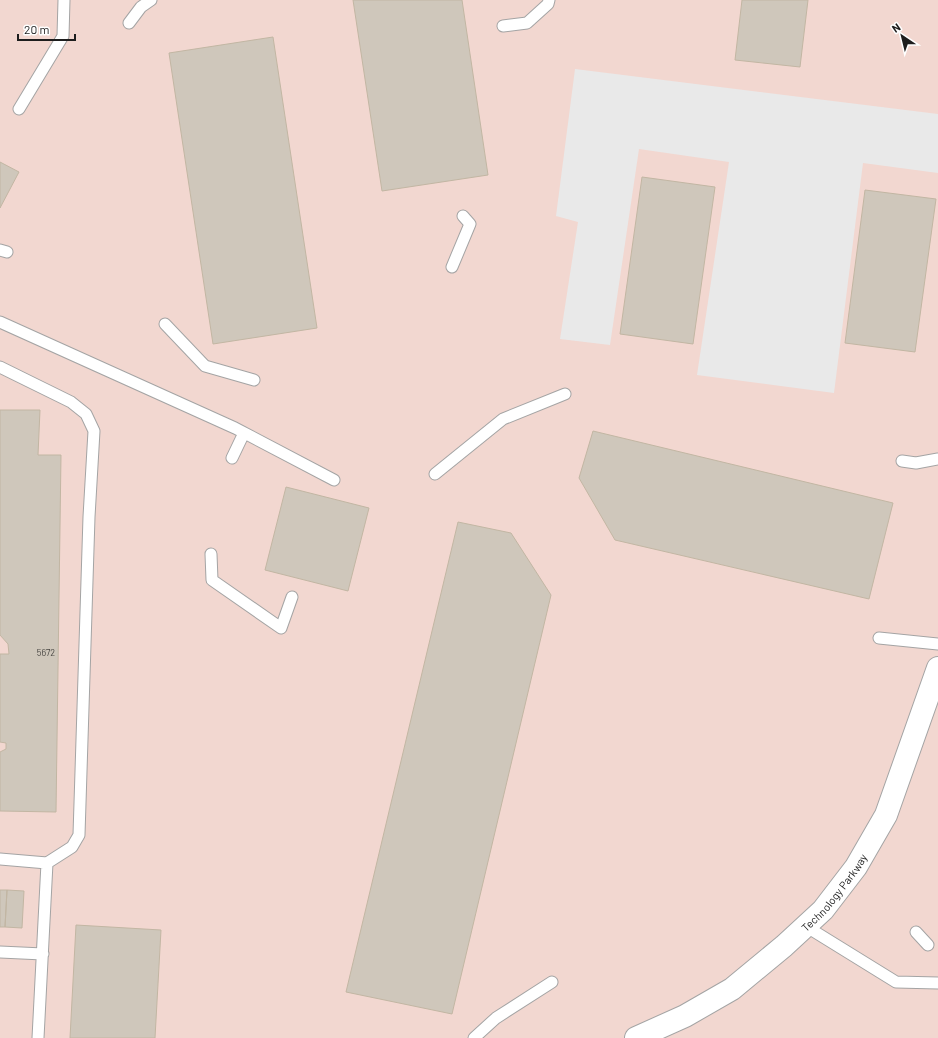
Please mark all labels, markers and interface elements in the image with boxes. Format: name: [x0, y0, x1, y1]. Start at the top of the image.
scale bar: [18, 16, 75, 42]
north arrow: [882, 16, 922, 56]
text: N: [889, 20, 903, 35]
text: 20 m: [24, 22, 50, 36]
house number: 5672: [37, 647, 55, 658]
street label: Technology Parkway: [798, 851, 869, 934]

